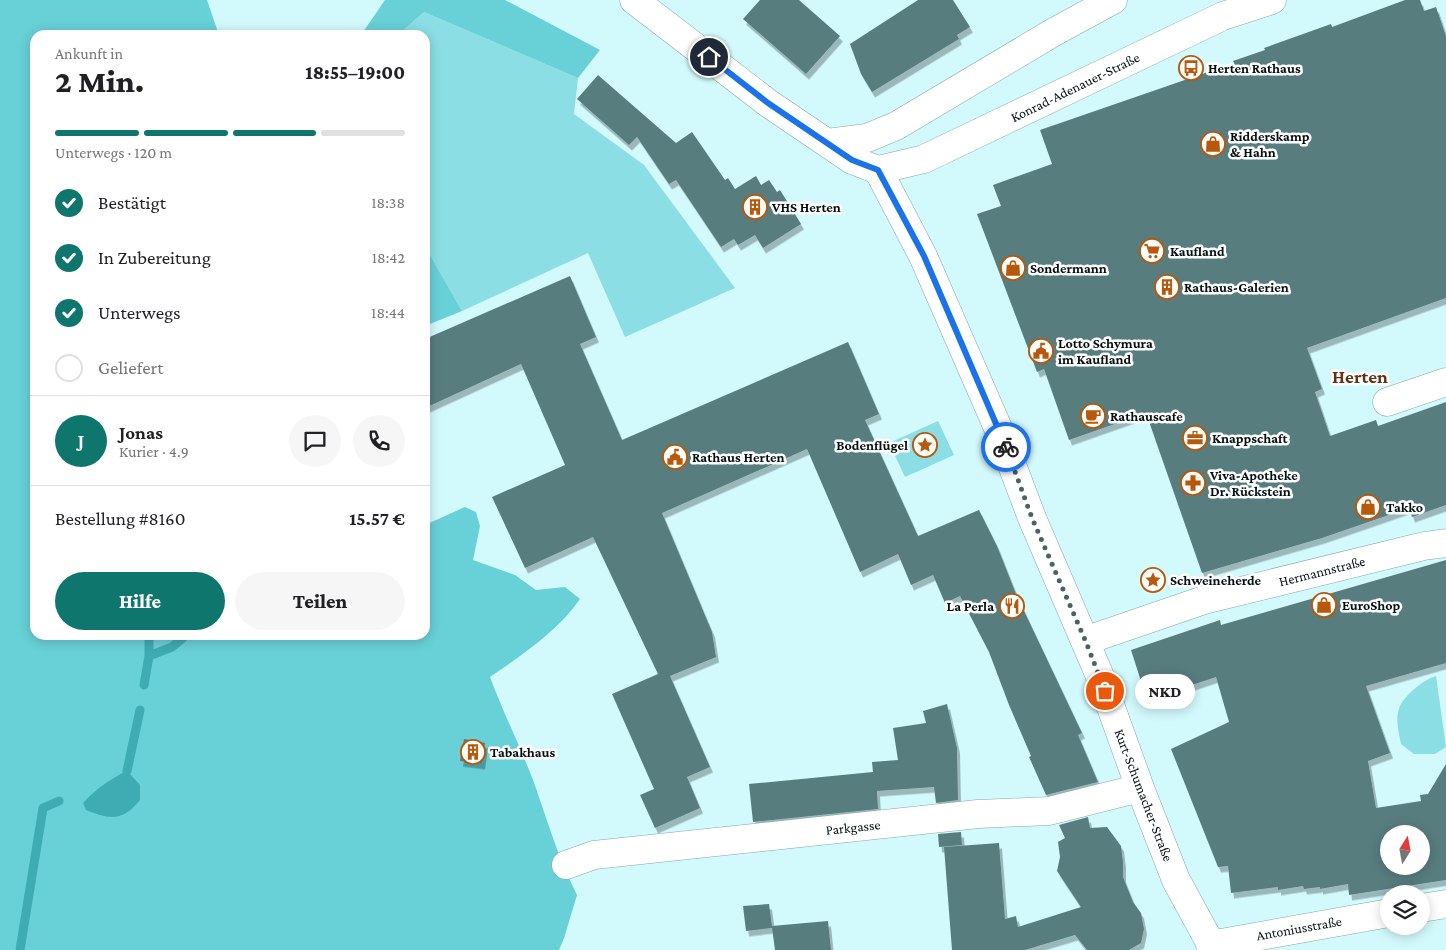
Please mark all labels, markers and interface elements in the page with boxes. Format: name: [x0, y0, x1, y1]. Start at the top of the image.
pin: [688, 36, 730, 78]
icon: home: [695, 43, 723, 71]
text: Ankunft in: [55, 45, 123, 62]
street label: Konrad-Adenauer-Straße: [1008, 49, 1142, 125]
bus stop icon: Herten Rathaus: [1178, 55, 1204, 81]
place label: Herten Rathaus: [1208, 60, 1301, 76]
text: 18:55–19:00: [305, 62, 405, 83]
text: 2 Min.: [55, 63, 144, 99]
place label: Ridderskamp & Hahn: [1230, 128, 1310, 160]
shop icon: Ridderskamp & Hahn: [1200, 131, 1226, 157]
text: Unterwegs · 120 m: [55, 144, 172, 161]
icon: check: [55, 189, 83, 217]
text: Bestätigt: [98, 192, 166, 213]
text: 18:38: [371, 194, 405, 211]
building icon: VHS Herten: [742, 194, 768, 220]
place label: VHS Herten: [771, 199, 841, 215]
supermarket icon: Kaufland: [1139, 238, 1165, 264]
place label: Kaufland: [1170, 243, 1225, 259]
icon: check: [55, 244, 83, 272]
text: In Zubereitung: [98, 247, 211, 268]
text: 18:42: [372, 249, 405, 266]
shop icon: Sondermann: [1000, 255, 1026, 281]
place label: Sondermann: [1030, 260, 1107, 276]
building icon: Rathaus-Galerien: [1154, 274, 1180, 300]
place label: Rathaus-Galerien: [1184, 279, 1289, 295]
icon: check: [55, 299, 83, 327]
text: Unterwegs: [98, 302, 181, 323]
text: 18:44: [371, 304, 405, 321]
place label: Lotto Schymura im Kaufland: [1058, 335, 1153, 367]
public building icon: Lotto Schymura im Kaufland: [1028, 338, 1054, 364]
text: Geliefert: [98, 357, 164, 378]
district label: Herten: [1332, 366, 1388, 387]
cafe icon: Rathauscafe: [1080, 403, 1106, 429]
place label: Rathauscafe: [1110, 408, 1183, 424]
button: chat: [289, 415, 341, 467]
button: phone: [353, 415, 405, 467]
text: Jonas: [119, 422, 163, 443]
courier: [981, 422, 1031, 472]
office icon: Knappschaft: [1182, 425, 1208, 451]
text: J: [78, 430, 84, 451]
place label: Knappschaft: [1212, 430, 1288, 446]
place icon: Bodenflügel: [912, 432, 938, 458]
icon: bike: [992, 433, 1020, 461]
place label: Bodenflügel: [836, 437, 908, 453]
text: Kurier · 4.9: [119, 443, 189, 460]
public building icon: Rathaus Herten: [662, 444, 688, 470]
place label: Rathaus Herten: [692, 449, 785, 465]
place label: Viva-Apotheke Dr. Rückstein: [1209, 467, 1298, 499]
pharmacy icon: Viva-Apotheke Dr. Rückstein: [1180, 470, 1206, 496]
shop icon: Takko: [1355, 494, 1381, 520]
place label: Takko: [1386, 499, 1423, 515]
text: Bestellung #8160: [55, 508, 185, 529]
text: 15.57 €: [349, 508, 405, 529]
street label: Hermannstraße: [1277, 553, 1367, 589]
place icon: Schweineherde: [1140, 567, 1166, 593]
button: Hilfe: [55, 572, 225, 630]
button: Teilen: [235, 572, 405, 630]
place label: Schweineherde: [1170, 572, 1262, 588]
shop icon: EuroShop: [1311, 592, 1337, 618]
restaurant icon: La Perla: [999, 593, 1025, 619]
place label: EuroShop: [1342, 597, 1401, 613]
place label: La Perla: [947, 598, 994, 614]
pin: [1084, 670, 1126, 712]
callout: NKD: [1135, 674, 1195, 708]
icon: bag: [1091, 677, 1119, 705]
text: NKD: [1149, 683, 1181, 700]
street label: Kurt-Schumacher-Straße: [1111, 726, 1177, 864]
building icon: Tabakhaus: [460, 739, 486, 765]
place label: Tabakhaus: [490, 744, 556, 760]
street label: Parkgasse: [825, 816, 881, 838]
north arrow: [1380, 825, 1430, 875]
map controls: [1380, 825, 1430, 935]
button: layers: [1380, 885, 1430, 935]
street label: Antoniusstraße: [1255, 913, 1343, 943]

